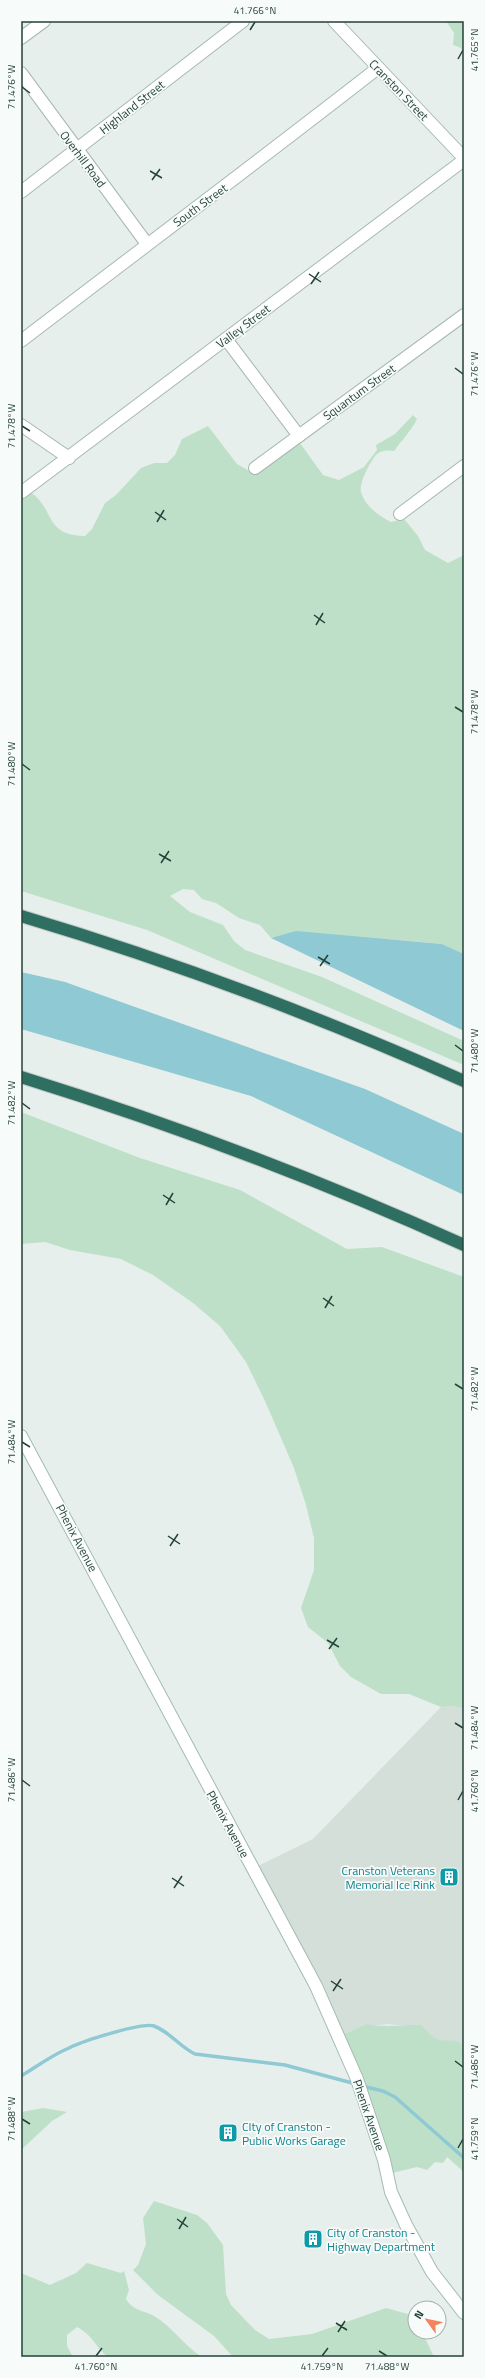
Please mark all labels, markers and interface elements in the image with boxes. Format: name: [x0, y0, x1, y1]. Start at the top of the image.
text: 41.766°N: [234, 3, 276, 18]
text: 41.765°N: [467, 29, 482, 71]
street label: Cranston Street: [365, 55, 434, 126]
text: 71.476°W: [4, 65, 19, 109]
street label: Highland Street: [95, 75, 169, 139]
street label: Overhill Road: [55, 127, 111, 191]
street label: South Street: [169, 178, 232, 231]
street label: Valley Street: [212, 299, 275, 353]
text: 71.476°W: [467, 352, 482, 396]
street label: Squantum Street: [319, 359, 400, 425]
text: 71.478°W: [4, 404, 19, 448]
text: 71.478°W: [467, 690, 482, 734]
text: 71.480°W: [4, 742, 19, 786]
text: 71.480°W: [467, 1029, 482, 1073]
text: 71.482°W: [4, 1081, 19, 1125]
text: 71.482°W: [467, 1367, 482, 1411]
text: 71.484°W: [4, 1420, 19, 1464]
street label: Phenix Avenue: [51, 1501, 103, 1575]
text: 71.484°W: [467, 1706, 482, 1750]
text: 71.486°W: [4, 1758, 19, 1802]
text: 41.760°N: [467, 1770, 482, 1812]
street label: Phenix Avenue: [202, 1787, 254, 1861]
place label: Cranston Veterans Memorial Ice Rink: [342, 1861, 435, 1894]
building icon: Cranston Veterans Memorial Ice Rink: [438, 1866, 460, 1888]
text: 71.486°W: [467, 2045, 482, 2089]
street label: Phenix Avenue: [348, 2077, 390, 2153]
text: 71.488°W: [4, 2097, 19, 2141]
place label: CIty of Cranston - Public Works Garage: [242, 2117, 346, 2150]
text: 41.759°N: [467, 2118, 482, 2160]
building icon: CIty of Cranston - Public Works Garage: [217, 2122, 239, 2144]
place label: City of Cranston - Highway Department: [327, 2223, 436, 2256]
building icon: City of Cranston - Highway Department: [302, 2228, 324, 2250]
north arrow: [407, 2300, 447, 2340]
text: N: [410, 2307, 427, 2322]
text: 41.760°N: [75, 2359, 117, 2374]
text: 41.759°N: [301, 2359, 343, 2374]
text: 71.488°W: [365, 2359, 409, 2374]

